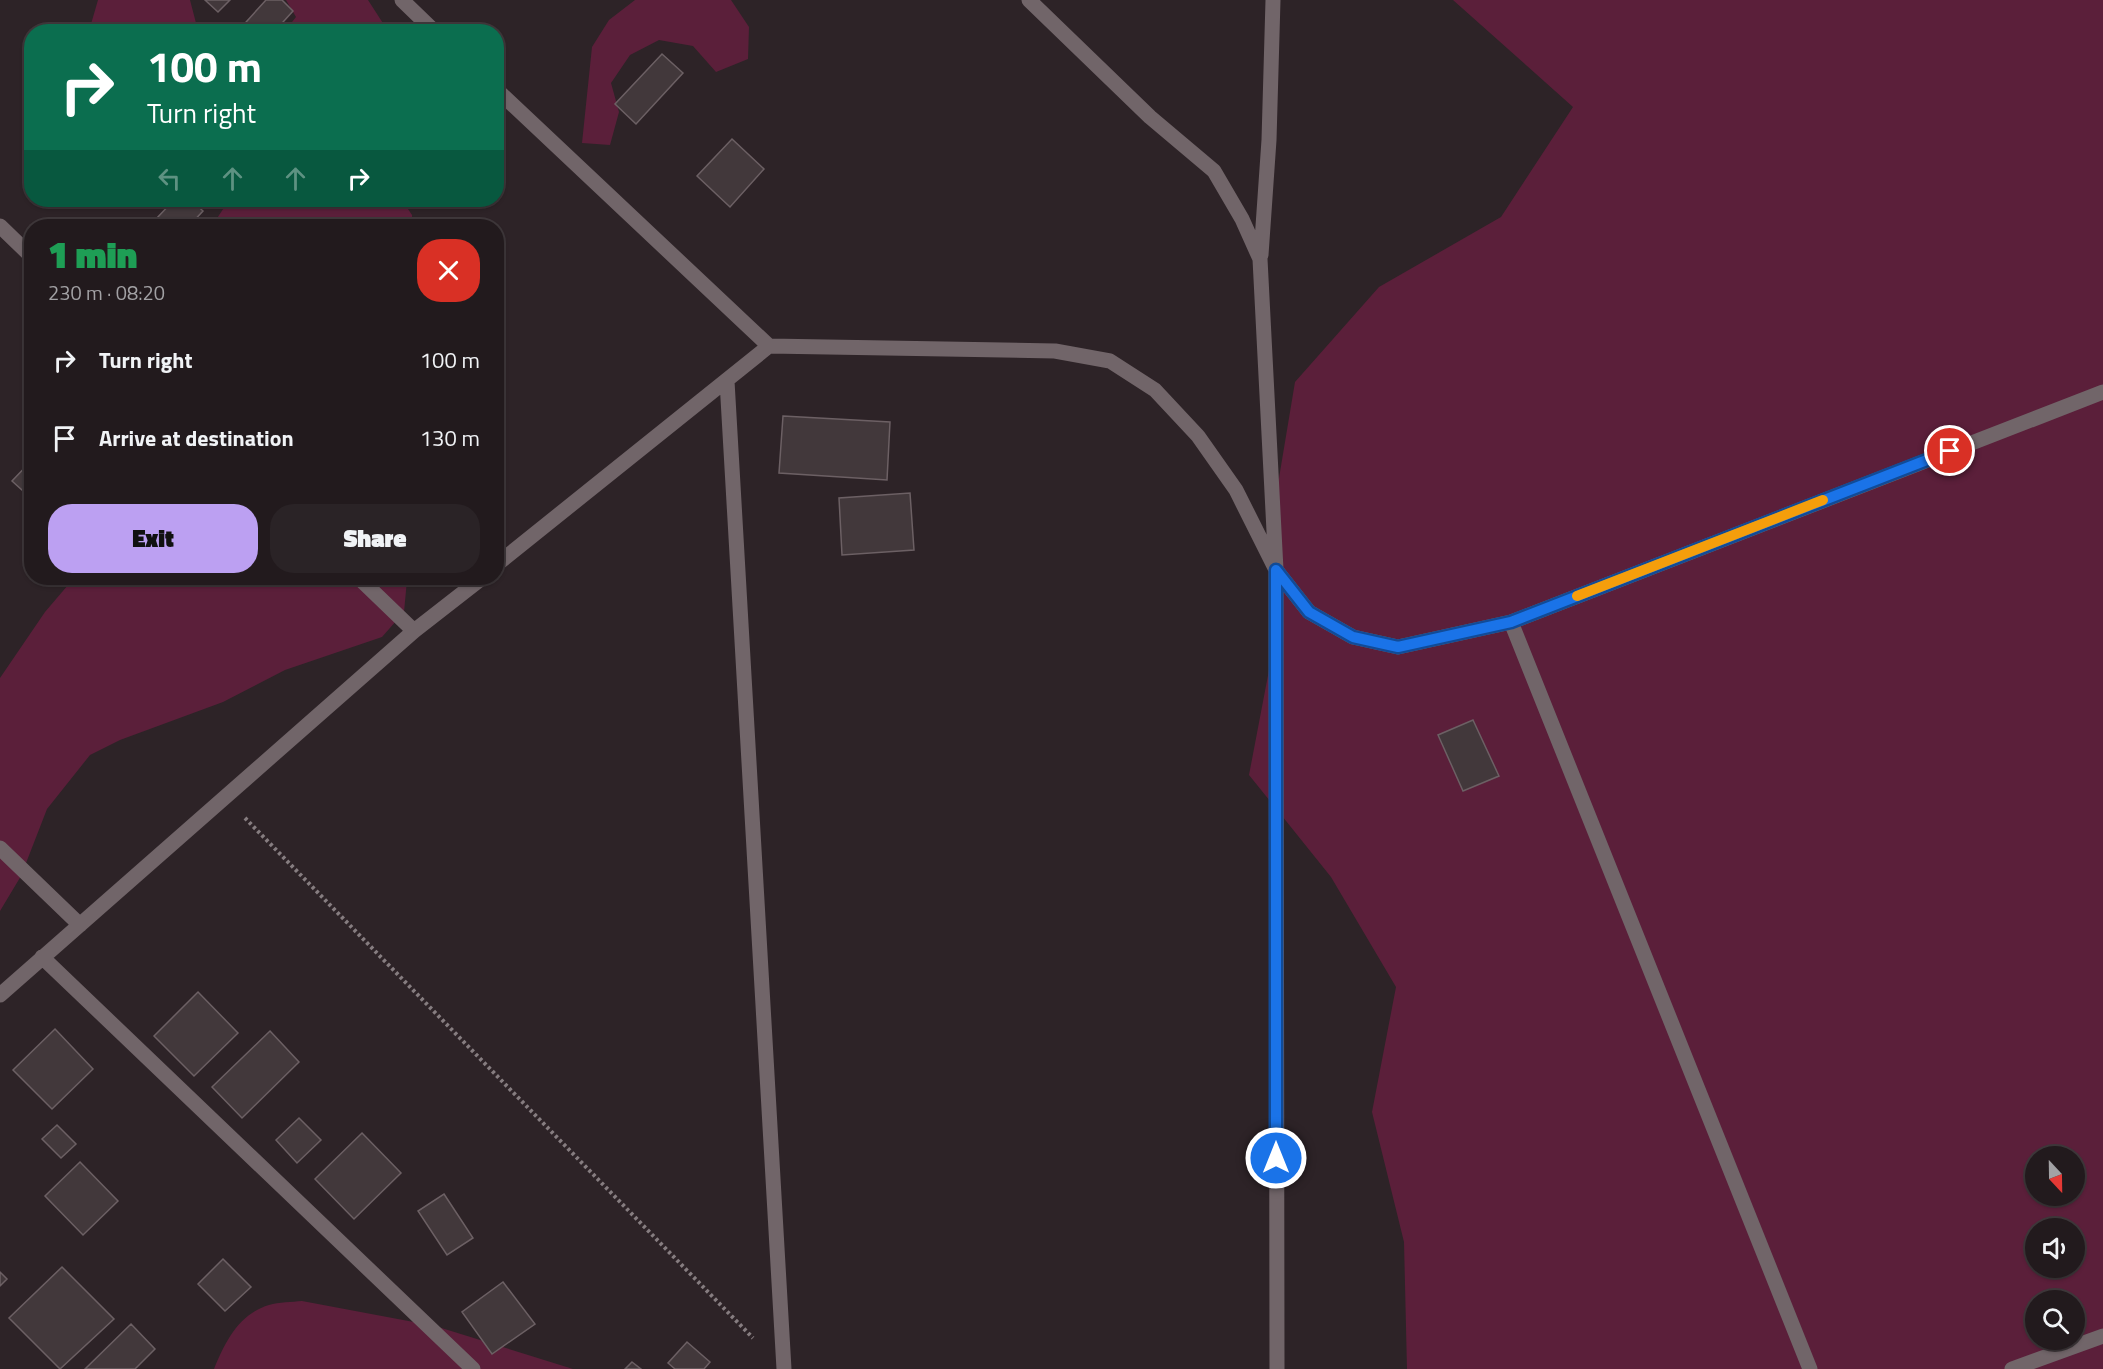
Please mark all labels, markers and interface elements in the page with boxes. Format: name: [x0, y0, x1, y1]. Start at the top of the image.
text: 100 m: [147, 34, 262, 98]
icon: right: [48, 48, 126, 126]
text: Turn right: [147, 92, 256, 133]
icon: left: [153, 162, 186, 195]
icon: ahead: [216, 162, 249, 195]
icon: ahead: [279, 162, 312, 195]
icon: right: [342, 162, 375, 195]
text: 1 min: [48, 227, 137, 282]
button: close: [417, 239, 480, 302]
text: 230 m · 08:20: [48, 277, 165, 308]
text: Turn right: [99, 343, 193, 377]
text: 100 m: [420, 343, 480, 377]
icon: right: [48, 344, 81, 377]
text: Arrive at destination: [99, 421, 294, 455]
text: 130 m: [420, 421, 480, 455]
icon: arrive: [48, 422, 81, 455]
pin: [1924, 425, 1975, 476]
icon: arrive: [1933, 434, 1966, 467]
button: Exit: [48, 504, 258, 573]
button: Share: [270, 504, 480, 573]
position arrow: [1244, 1126, 1308, 1190]
north arrow: [2025, 1146, 2085, 1206]
map controls: [2025, 1146, 2085, 1350]
button: sound: [2025, 1218, 2085, 1278]
button: search: [2025, 1290, 2085, 1350]

